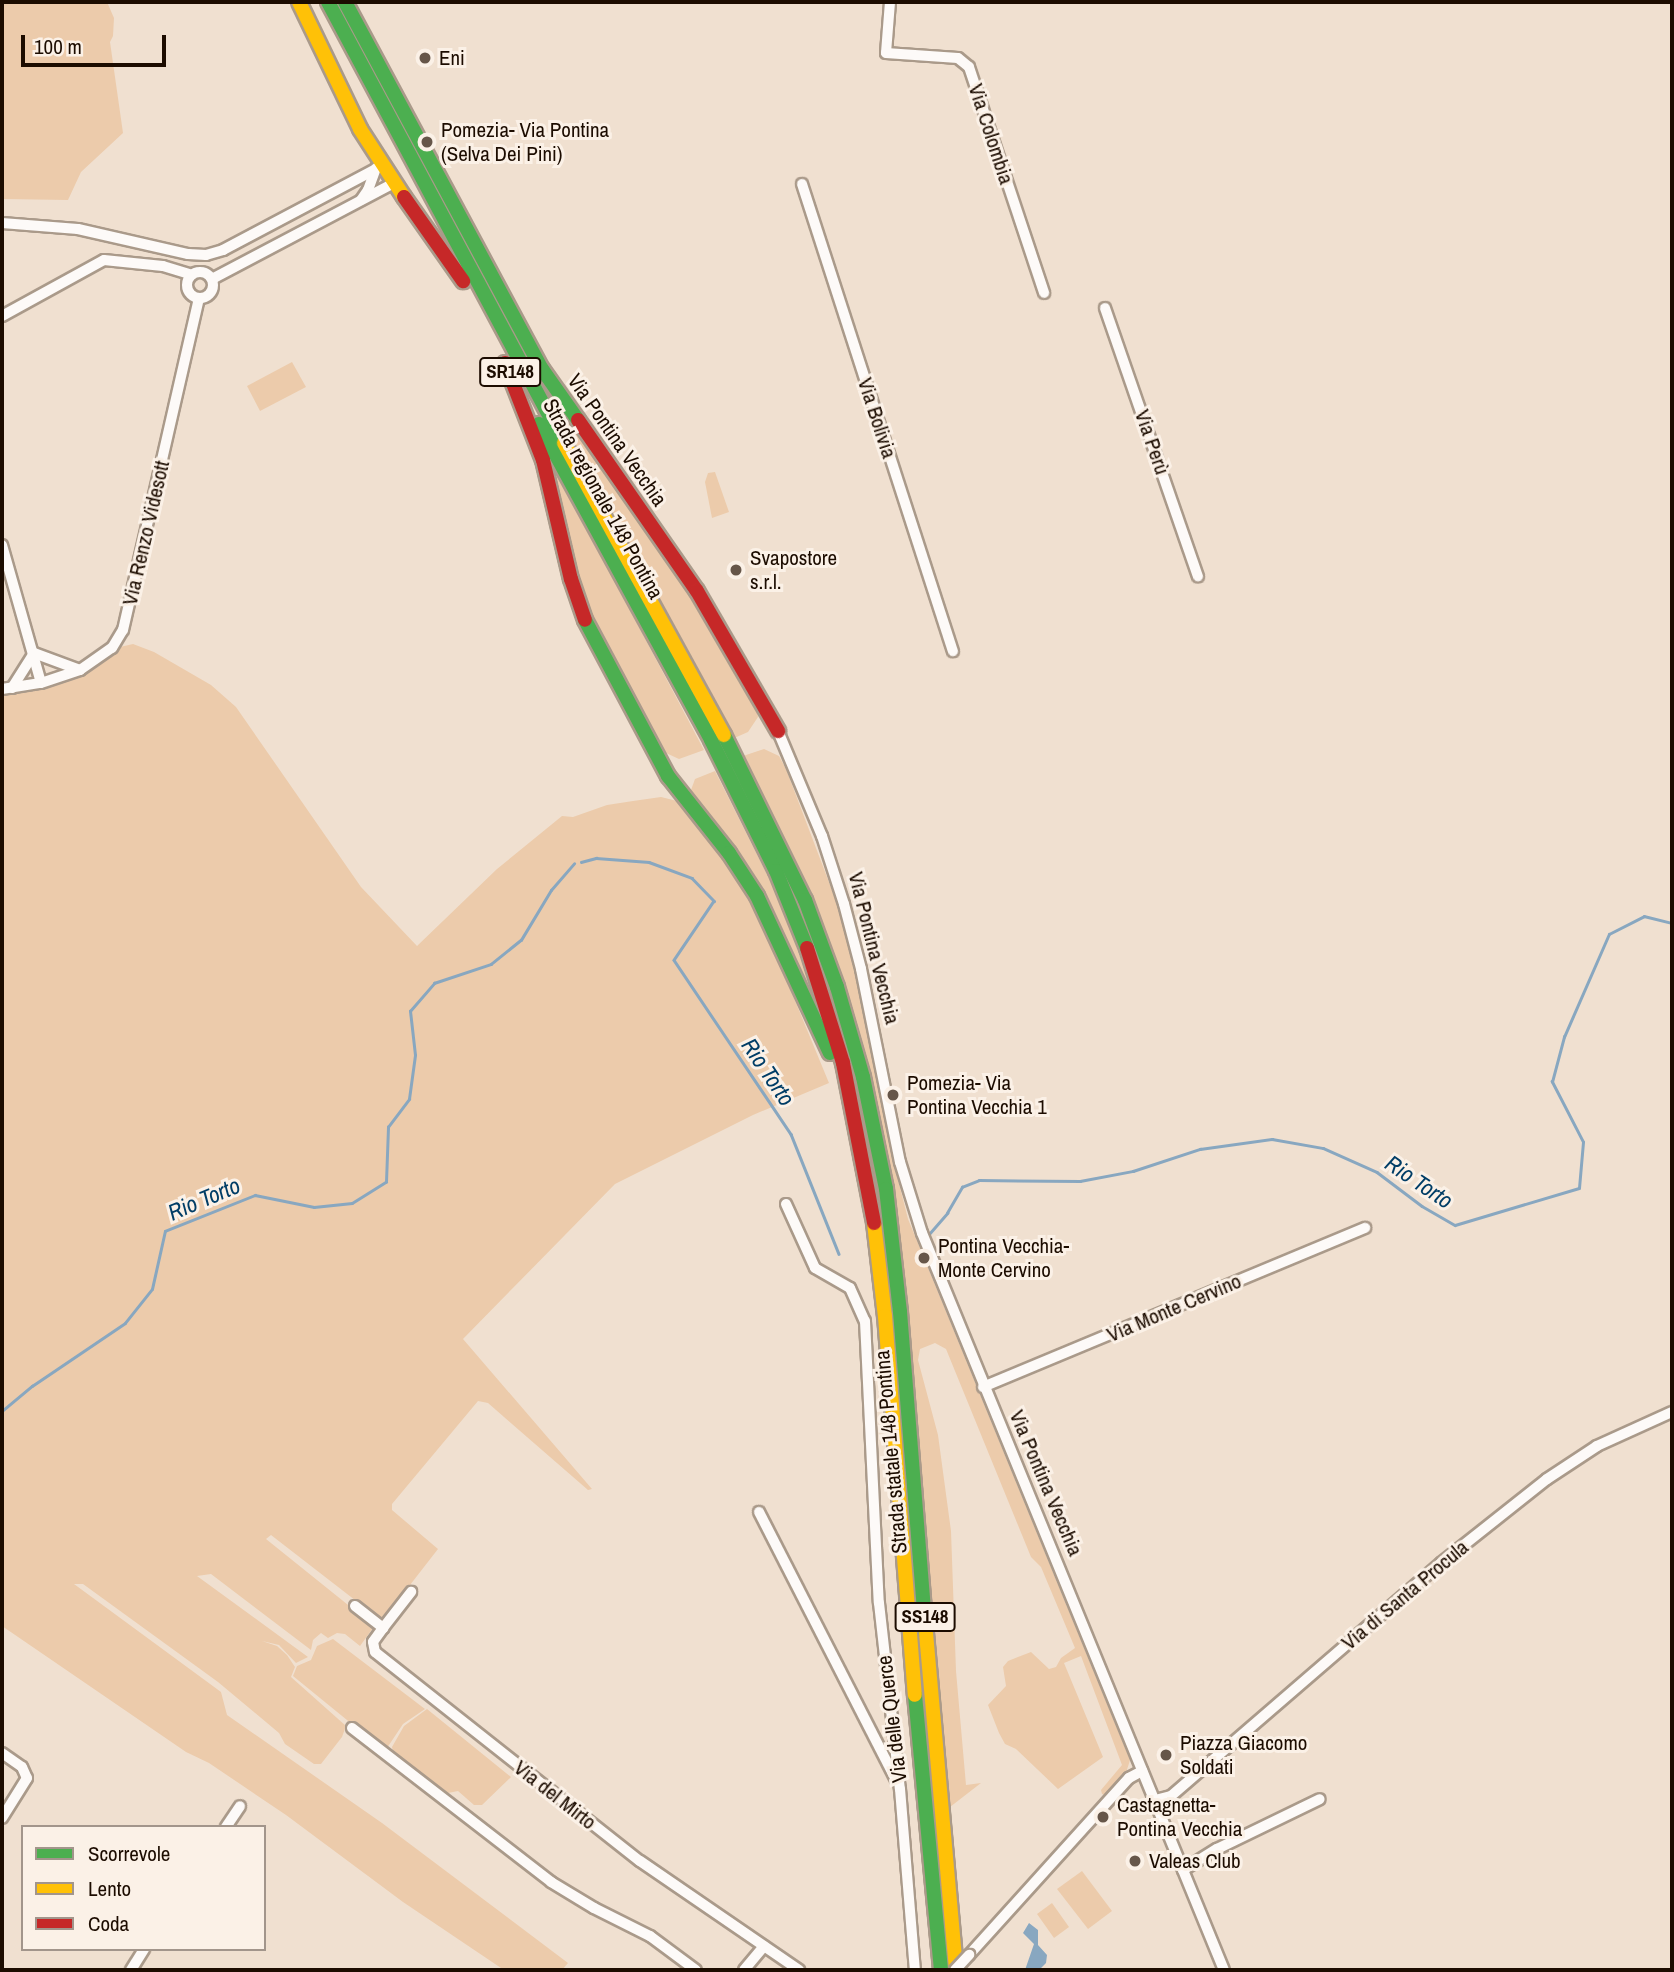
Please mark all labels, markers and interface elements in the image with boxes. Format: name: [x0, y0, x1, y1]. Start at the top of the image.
scale bar: [24, 21, 170, 65]
text: 100 m: [34, 32, 82, 61]
place label: Eni: [439, 45, 465, 71]
marker: Eni: [417, 50, 433, 66]
street label: Via Colombia: [963, 81, 1019, 187]
place label: Pomezia- Via Pontina (Selva Dei Pini): [441, 117, 609, 167]
marker: Pomezia- Via Pontina (Selva Dei Pini): [419, 134, 435, 150]
road number: SR148: [478, 356, 542, 388]
street label: Via Pontina Vecchia: [562, 369, 672, 511]
street label: Via Bolivia: [852, 375, 902, 461]
street label: Strada regionale 148 Pontina: [537, 394, 669, 604]
street label: Via Perù: [1129, 406, 1175, 478]
street label: Via Renzo Videsott: [117, 458, 175, 608]
place label: Svapostore s.r.l.: [750, 545, 837, 595]
marker: Svapostore s.r.l.: [728, 562, 744, 578]
street label: Via Pontina Vecchia: [843, 869, 905, 1027]
water label: Rio Torto: [735, 1033, 801, 1111]
place label: Pomezia- Via Pontina Vecchia 1: [907, 1070, 1047, 1120]
marker: Pomezia- Via Pontina Vecchia 1: [885, 1087, 901, 1103]
water label: Rio Torto: [1380, 1149, 1458, 1215]
water label: Rio Torto: [164, 1171, 244, 1227]
place label: Pontina Vecchia- Monte Cervino: [938, 1233, 1069, 1283]
marker: Pontina Vecchia- Monte Cervino: [916, 1250, 932, 1266]
street label: Via Monte Cervino: [1103, 1268, 1245, 1348]
street label: Strada statale 148 Pontina: [870, 1349, 912, 1555]
street label: Via Pontina Vecchia: [1004, 1406, 1088, 1560]
street label: Via di Santa Procula: [1337, 1535, 1473, 1655]
road number: SS148: [894, 1602, 956, 1632]
street label: Via delle Querce: [872, 1654, 912, 1784]
place label: Piazza Giacomo Soldati: [1180, 1730, 1307, 1780]
marker: Piazza Giacomo Soldati: [1158, 1747, 1174, 1763]
street label: Via del Mirto: [509, 1755, 601, 1835]
place label: Castagnetta- Pontina Vecchia: [1117, 1792, 1242, 1842]
marker: Castagnetta- Pontina Vecchia: [1095, 1809, 1111, 1825]
legend: [21, 1825, 266, 1951]
text: Scorrevole: [88, 1839, 170, 1868]
place label: Valeas Club: [1149, 1848, 1241, 1874]
marker: Valeas Club: [1127, 1853, 1143, 1869]
text: Lento: [88, 1874, 131, 1903]
text: Coda: [88, 1909, 129, 1938]

